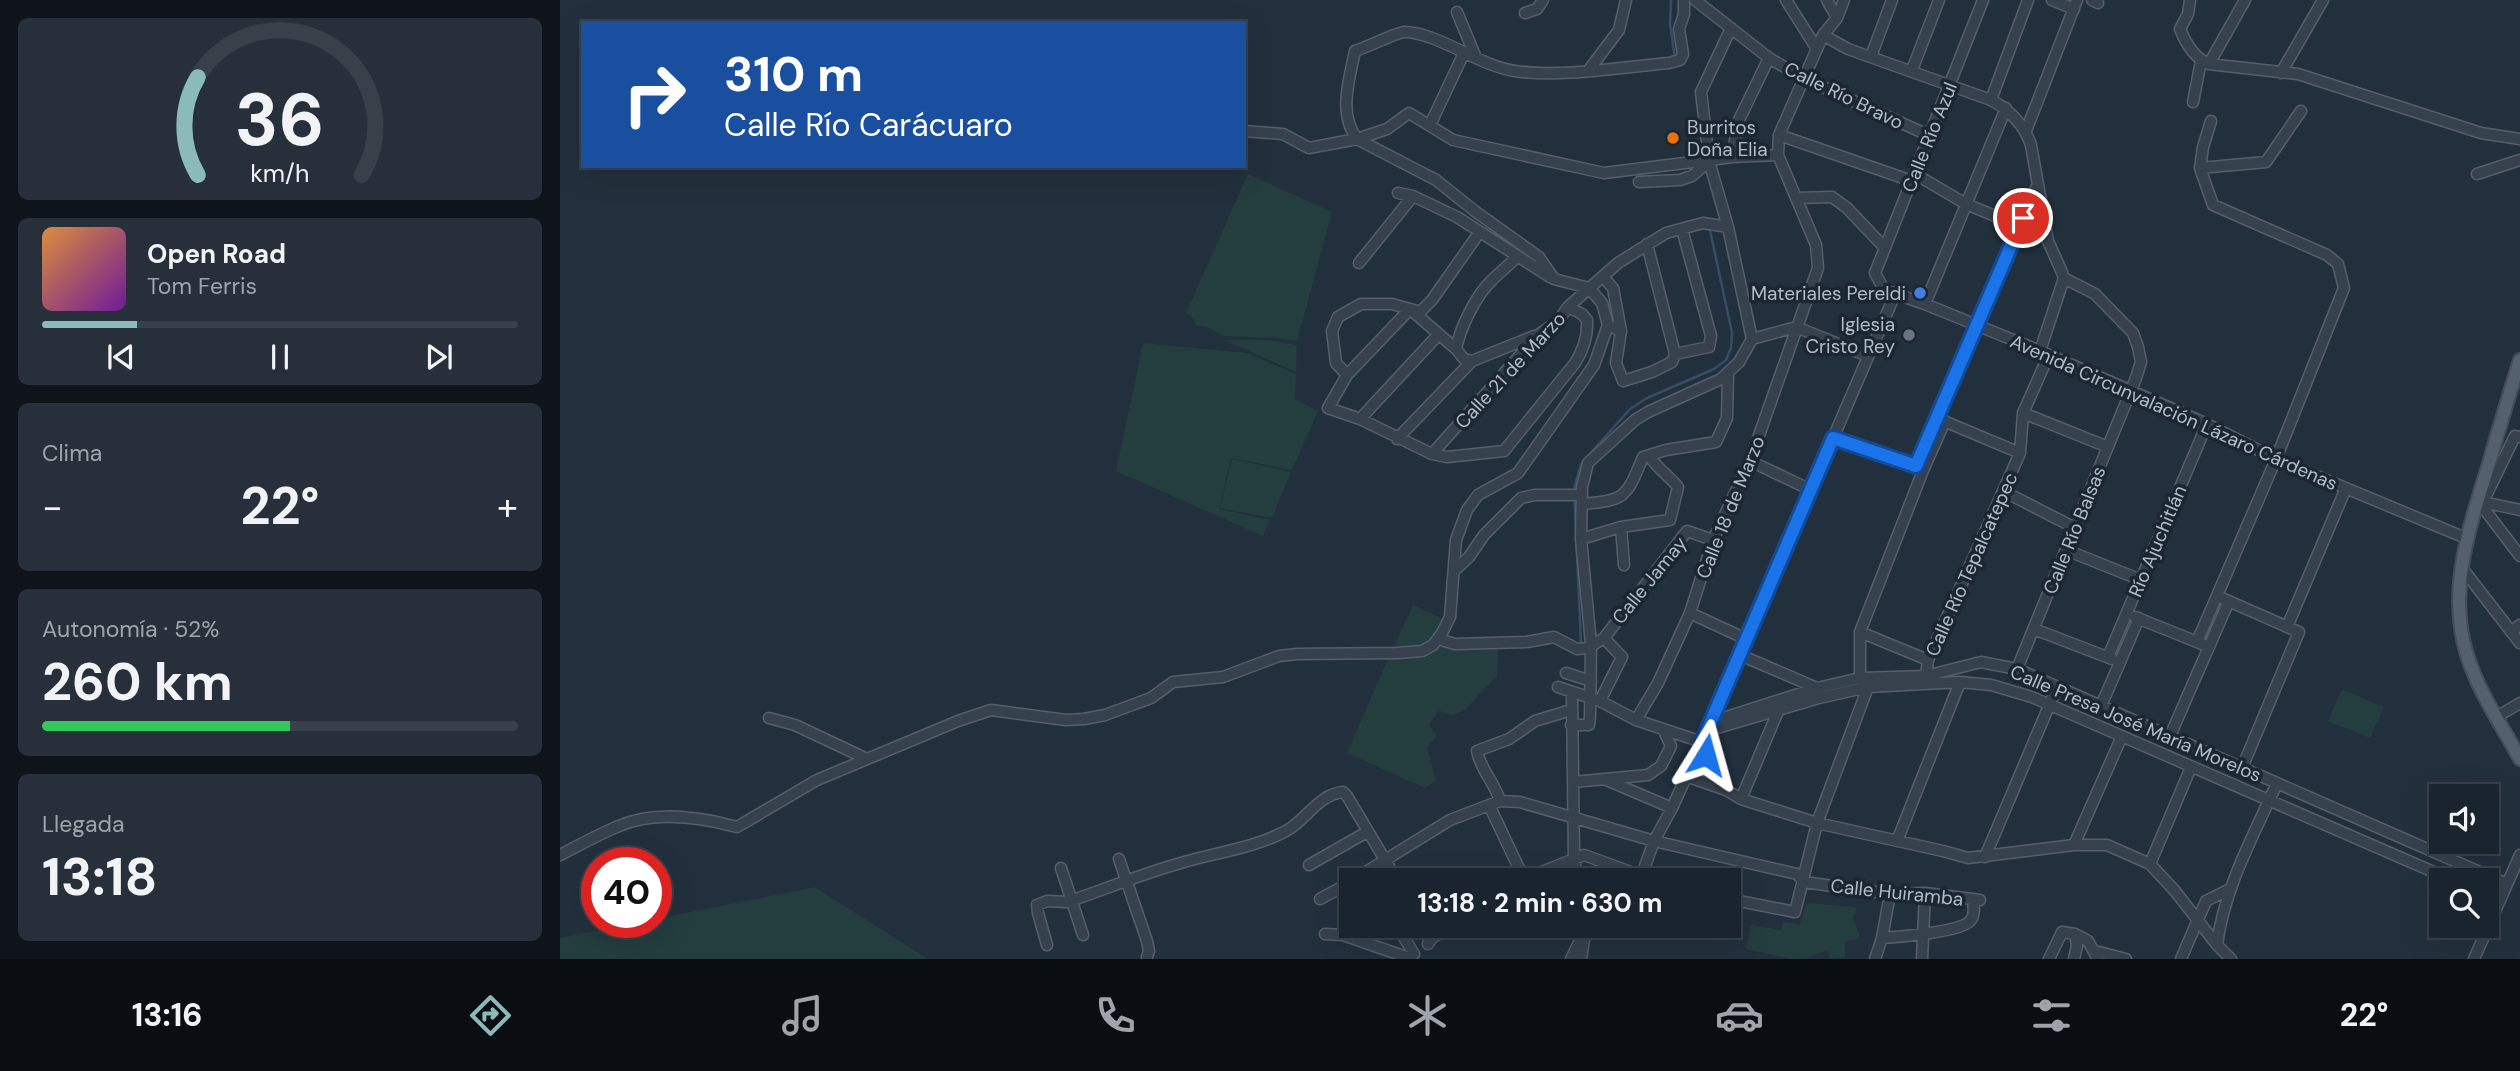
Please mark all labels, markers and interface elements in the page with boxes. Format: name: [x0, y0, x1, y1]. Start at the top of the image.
text: 310 m: [724, 42, 863, 106]
icon: right: [609, 49, 700, 140]
street label: Calle Río Bravo: [1780, 56, 1907, 135]
text: 36: [235, 73, 325, 168]
street label: Calle Río Azul: [1896, 78, 1963, 196]
text: Calle Río Carácuaro: [724, 104, 1013, 146]
place label: Burritos Doña Elia: [1687, 115, 1768, 162]
marker: Burritos Doña Elia: [1665, 130, 1681, 146]
text: km/h: [250, 157, 310, 190]
pin: [1993, 188, 2053, 248]
icon: arrive: [2004, 199, 2042, 237]
text: Open Road: [147, 237, 286, 271]
text: Tom Ferris: [147, 271, 257, 301]
place label: Materiales Pereldi: [1751, 281, 1906, 306]
marker: Materiales Pereldi: [1912, 285, 1928, 301]
street label: Calle 21 de Marzo: [1450, 306, 1571, 434]
place label: Iglesia Cristo Rey: [1805, 312, 1895, 359]
marker: Iglesia Cristo Rey: [1901, 327, 1917, 343]
street label: Avenida Circunvalación Lázaro Cárdenas: [2006, 329, 2341, 496]
icon: previous: [102, 338, 140, 376]
icon: pause: [261, 338, 299, 376]
icon: next: [420, 338, 458, 376]
street label: Calle 18 de Marzo: [1690, 432, 1771, 582]
text: Clima: [42, 438, 102, 468]
street label: Calle Río Balsas: [2037, 463, 2111, 598]
street label: Calle Río Tepalcatepec: [1920, 468, 2023, 660]
text: 22°: [241, 472, 319, 540]
street label: Río Ajuchitlán: [2123, 481, 2192, 601]
text: −: [42, 482, 63, 532]
text: +: [497, 482, 518, 532]
street label: Calle Jamay: [1606, 531, 1693, 629]
text: Autonomía · 52%: [42, 614, 219, 644]
text: 260 km: [42, 648, 233, 716]
street label: Calle Presa José María Morelos: [2006, 659, 2265, 788]
position arrow: [1669, 718, 1743, 792]
map controls: [2429, 784, 2499, 938]
button: sound: [2429, 784, 2499, 854]
text: Llegada: [42, 809, 125, 839]
text: 13:18: [42, 843, 157, 911]
speed limit sign: 40: [581, 847, 672, 938]
button: search: [2429, 868, 2499, 938]
street label: Calle Huiramba: [1829, 873, 1964, 912]
text: 13:18 · 2 min · 630 m: [1418, 886, 1663, 920]
icon: directions: [466, 991, 515, 1040]
icon: music: [778, 991, 827, 1040]
icon: phone: [1091, 991, 1140, 1040]
icon: climate: [1403, 991, 1452, 1040]
icon: car: [1715, 991, 1764, 1040]
icon: filters: [2027, 991, 2076, 1040]
text: 13:16: [132, 994, 203, 1036]
text: 22°: [2340, 994, 2388, 1036]

